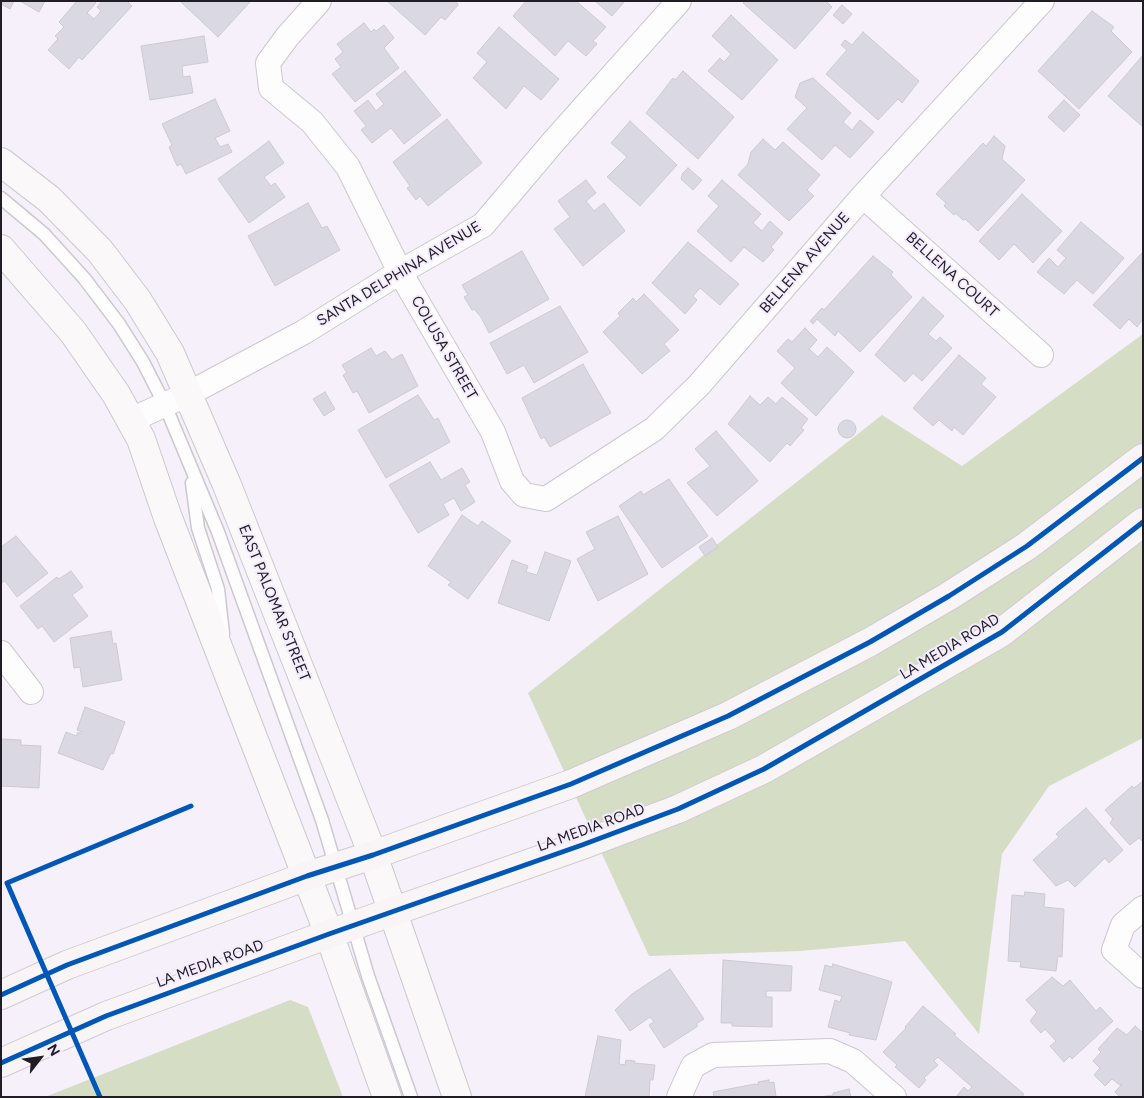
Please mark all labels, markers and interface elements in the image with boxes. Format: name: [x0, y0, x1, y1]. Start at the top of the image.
street label: BELLENA AVENUE: [756, 209, 854, 317]
street label: SANTA DELPHINA AVENUE: [314, 218, 484, 330]
street label: BELLENA COURT: [902, 229, 1002, 321]
street label: COLUSA STREET: [407, 293, 481, 403]
street label: EAST PALOMAR STREET: [234, 522, 314, 684]
street label: LA MEDIA ROAD: [897, 610, 1003, 684]
street label: LA MEDIA ROAD: [535, 800, 647, 856]
street label: LA MEDIA ROAD: [154, 936, 266, 992]
north arrow: [15, 1033, 65, 1083]
text: N: [43, 1041, 63, 1059]

